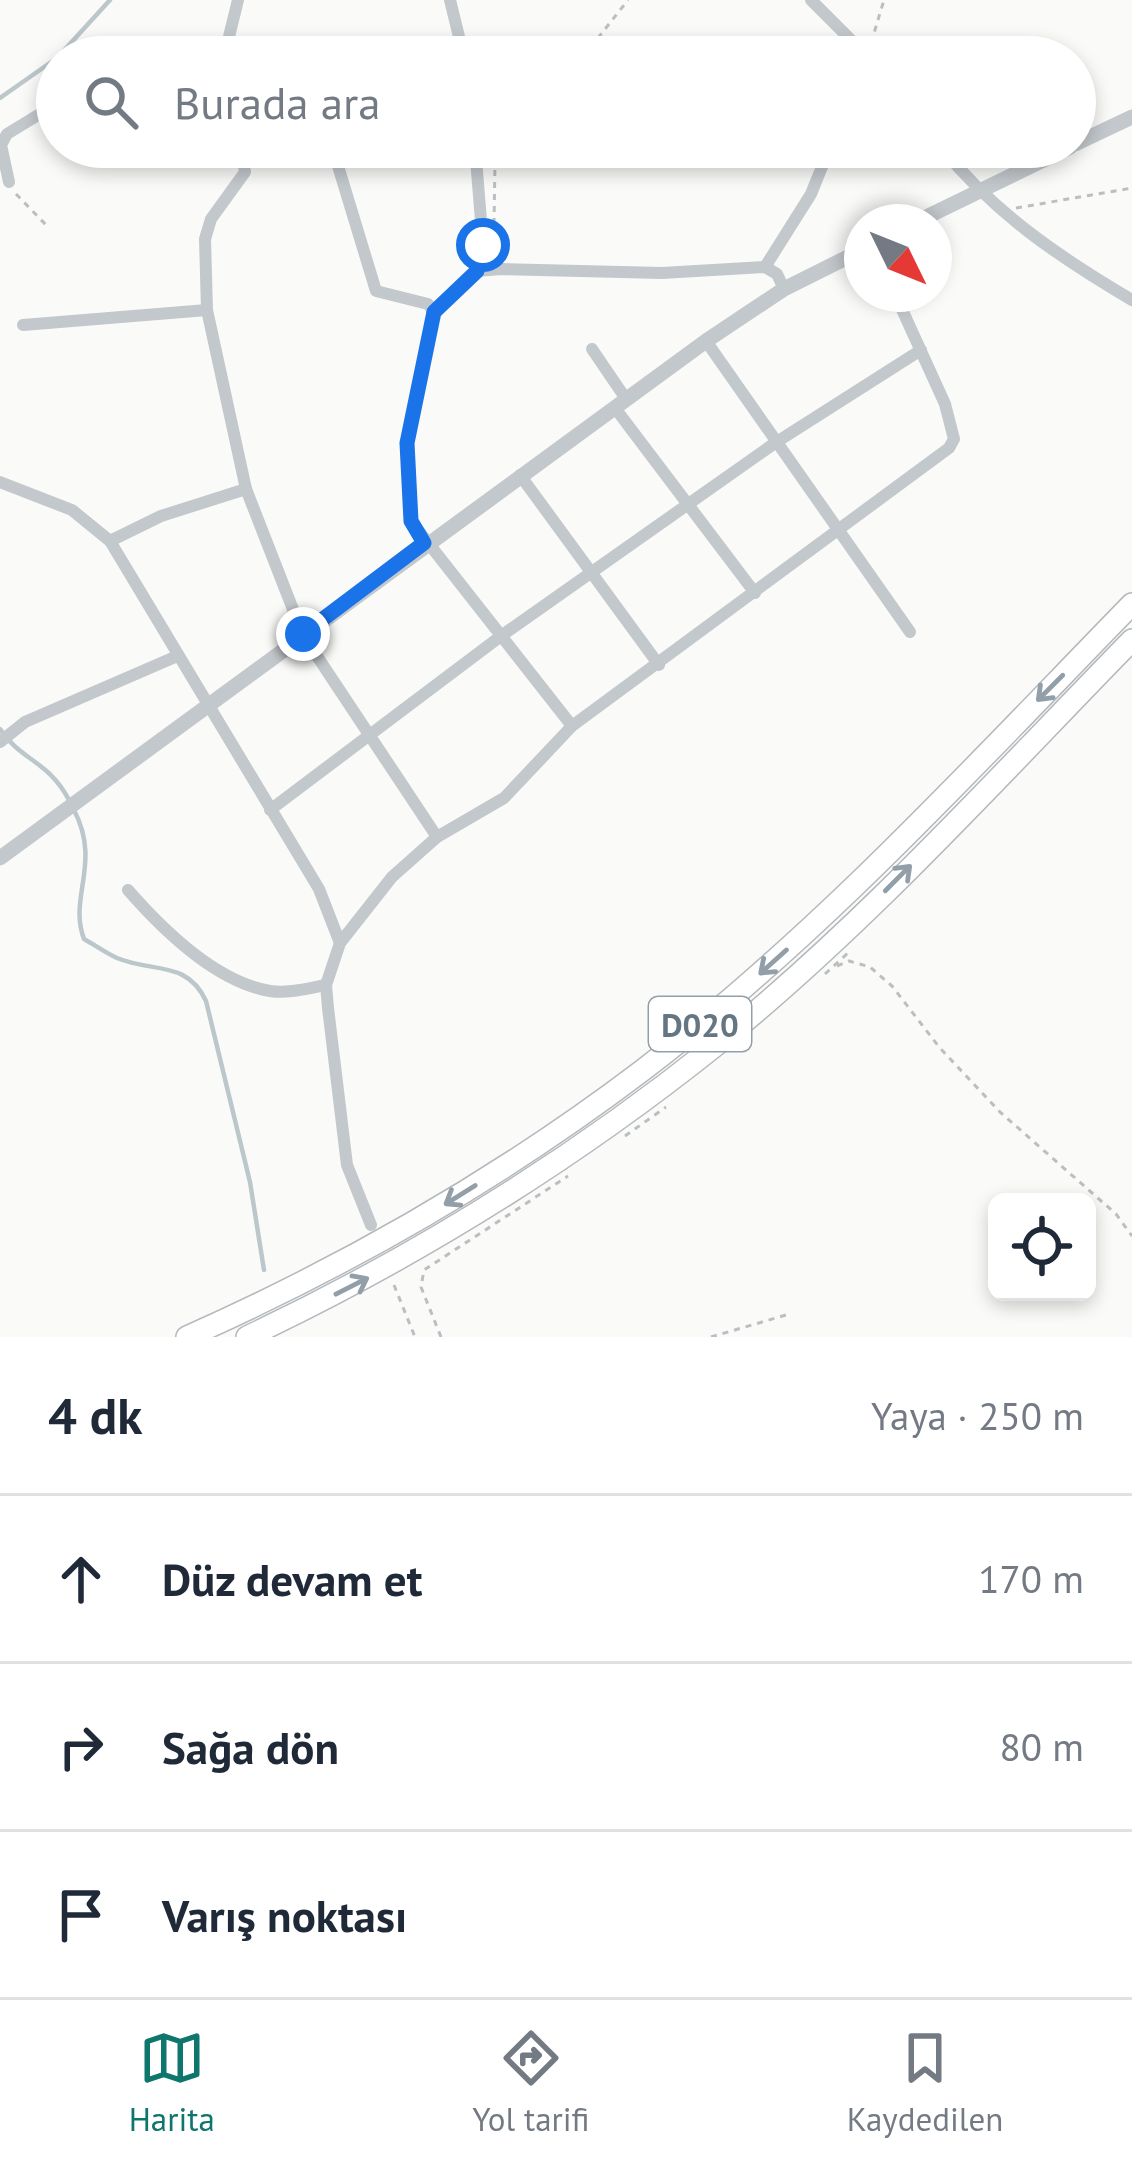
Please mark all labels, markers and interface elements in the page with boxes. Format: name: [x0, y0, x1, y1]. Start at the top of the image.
search box: [36, 36, 1096, 168]
icon: search: [78, 69, 144, 135]
text: Burada ara: [174, 73, 381, 131]
north arrow: [844, 204, 952, 312]
route start: [456, 218, 510, 272]
route end: [276, 607, 330, 661]
one-way arrow: [1036, 673, 1065, 702]
one-way arrow: [883, 865, 912, 893]
one-way arrow: [758, 948, 788, 975]
road number: D020: [649, 997, 751, 1051]
one-way arrow: [444, 1182, 478, 1207]
map controls: [988, 1193, 1096, 1301]
button: locate: [988, 1193, 1096, 1301]
one-way arrow: [333, 1273, 369, 1296]
text: 4 dk: [48, 1382, 142, 1448]
text: Yaya · 250 m: [871, 1390, 1084, 1441]
icon: ahead: [48, 1546, 114, 1612]
text: Düz devam et: [162, 1550, 422, 1608]
text: 170 m: [978, 1553, 1084, 1604]
icon: right: [48, 1714, 114, 1780]
text: Sağa dön: [162, 1718, 339, 1776]
text: 80 m: [999, 1721, 1084, 1772]
icon: arrive: [48, 1882, 114, 1948]
text: Varış noktası: [162, 1886, 407, 1944]
tab: Harita: [129, 2025, 215, 2140]
tab: Yol tarifi: [472, 2025, 589, 2140]
tab: Kaydedilen: [847, 2025, 1003, 2140]

